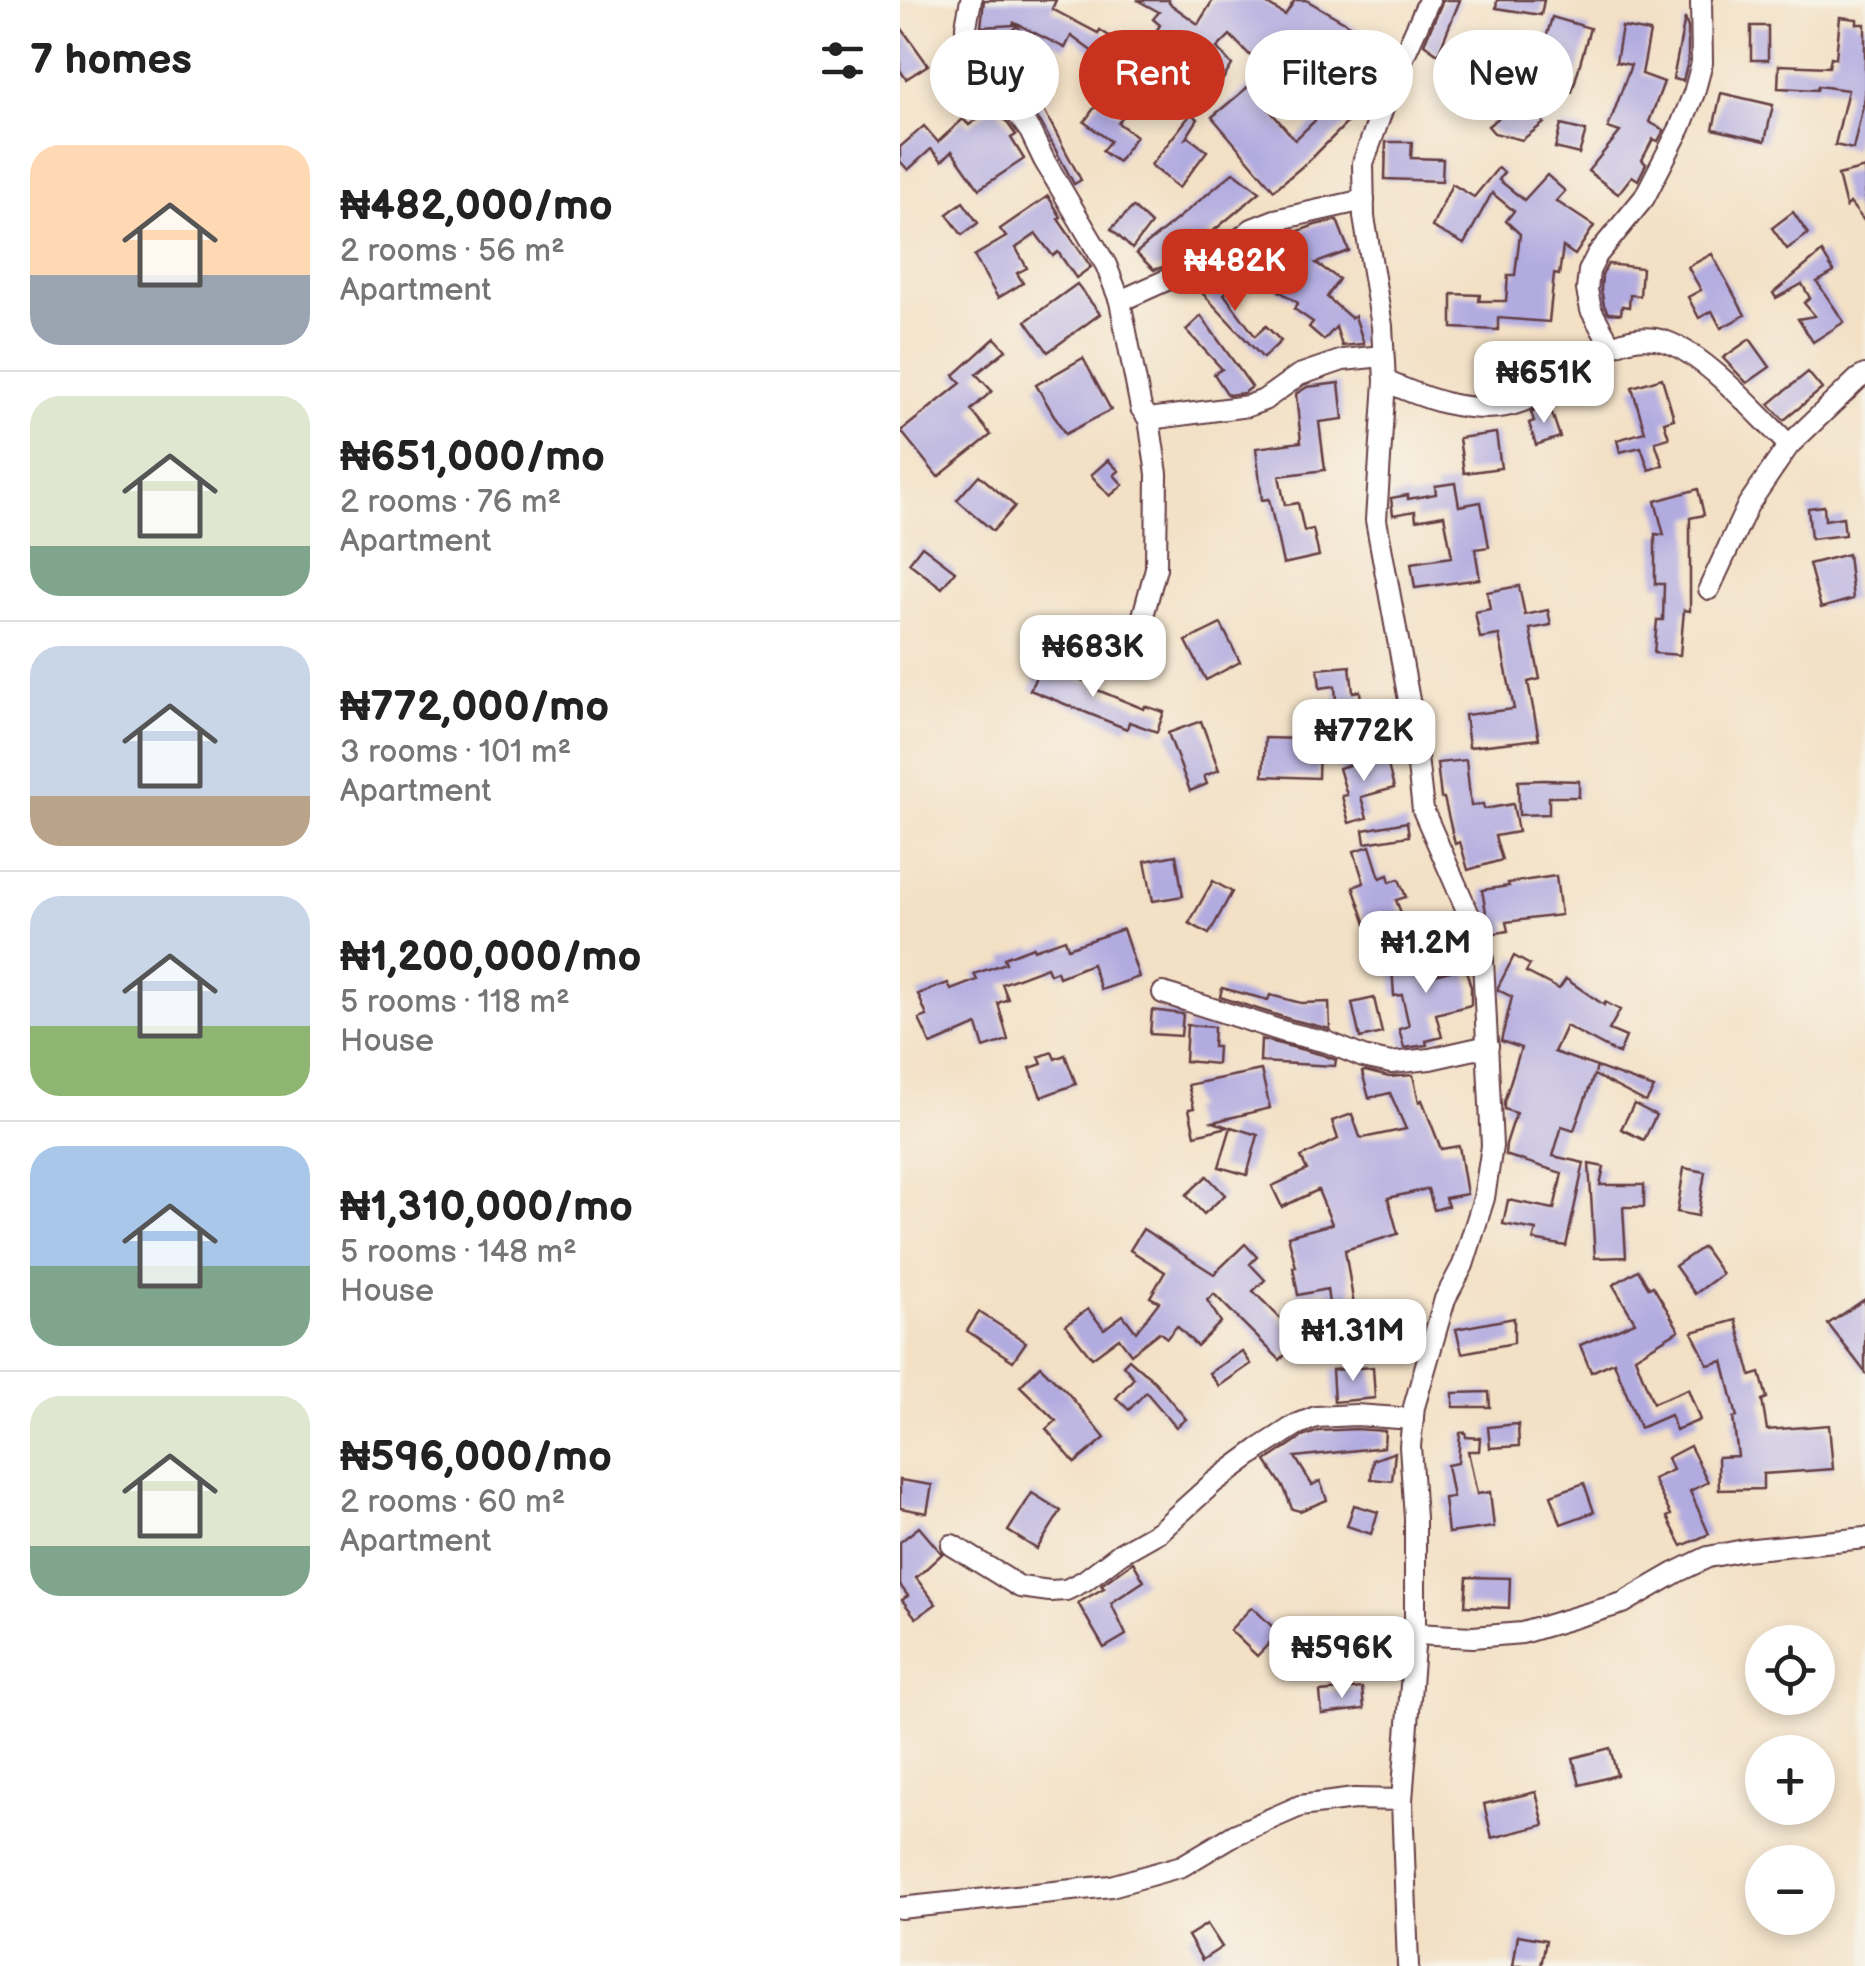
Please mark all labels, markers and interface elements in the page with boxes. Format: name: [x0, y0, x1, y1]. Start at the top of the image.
chip: Buy: [930, 30, 1059, 120]
chip: Rent: [1079, 30, 1225, 120]
chip: Filters: [1245, 30, 1413, 120]
chip: New: [1433, 30, 1573, 120]
icon: filters: [815, 33, 870, 88]
text: 7 homes: [30, 35, 192, 86]
text: ₦482,000/mo: [340, 181, 613, 232]
icon: home: [110, 185, 230, 305]
pin: ₦482K: [1165, 229, 1305, 314]
text: 2 rooms · 56 m²: [340, 232, 565, 271]
text: ₦482K: [1184, 242, 1286, 281]
text: Apartment: [340, 271, 491, 310]
pin: ₦651K: [1474, 341, 1614, 426]
text: ₦651K: [1496, 354, 1592, 393]
text: ₦651,000/mo: [340, 432, 605, 483]
icon: home: [110, 436, 230, 556]
text: 2 rooms · 76 m²: [340, 483, 561, 522]
text: Apartment: [340, 522, 491, 561]
pin: ₦683K: [1023, 615, 1163, 700]
text: ₦683K: [1042, 628, 1144, 667]
text: ₦772,000/mo: [340, 682, 609, 733]
icon: home: [110, 686, 230, 806]
pin: ₦772K: [1294, 699, 1434, 784]
text: ₦772K: [1314, 712, 1414, 751]
text: 3 rooms · 101 m²: [340, 733, 571, 772]
text: Apartment: [340, 772, 491, 811]
pin: ₦1.2M: [1356, 911, 1496, 996]
text: ₦1.2M: [1381, 924, 1471, 963]
text: ₦1,200,000/mo: [340, 932, 641, 983]
icon: home: [110, 936, 230, 1056]
text: 5 rooms · 118 m²: [340, 983, 570, 1022]
text: House: [340, 1022, 434, 1061]
text: ₦1,310,000/mo: [340, 1182, 633, 1233]
icon: home: [110, 1186, 230, 1306]
text: 5 rooms · 148 m²: [340, 1233, 577, 1272]
text: House: [340, 1272, 434, 1311]
pin: ₦1.31M: [1272, 1299, 1434, 1384]
text: ₦1.31M: [1301, 1312, 1405, 1351]
text: ₦596,000/mo: [340, 1432, 612, 1483]
icon: home: [110, 1436, 230, 1556]
text: 2 rooms · 60 m²: [340, 1483, 565, 1522]
text: Apartment: [340, 1522, 491, 1561]
pin: ₦596K: [1272, 1616, 1412, 1701]
map controls: [1745, 1625, 1835, 1935]
button: locate: [1745, 1625, 1835, 1715]
text: ₦596K: [1291, 1629, 1393, 1668]
button: +: [1745, 1735, 1835, 1825]
button: −: [1745, 1845, 1835, 1935]

